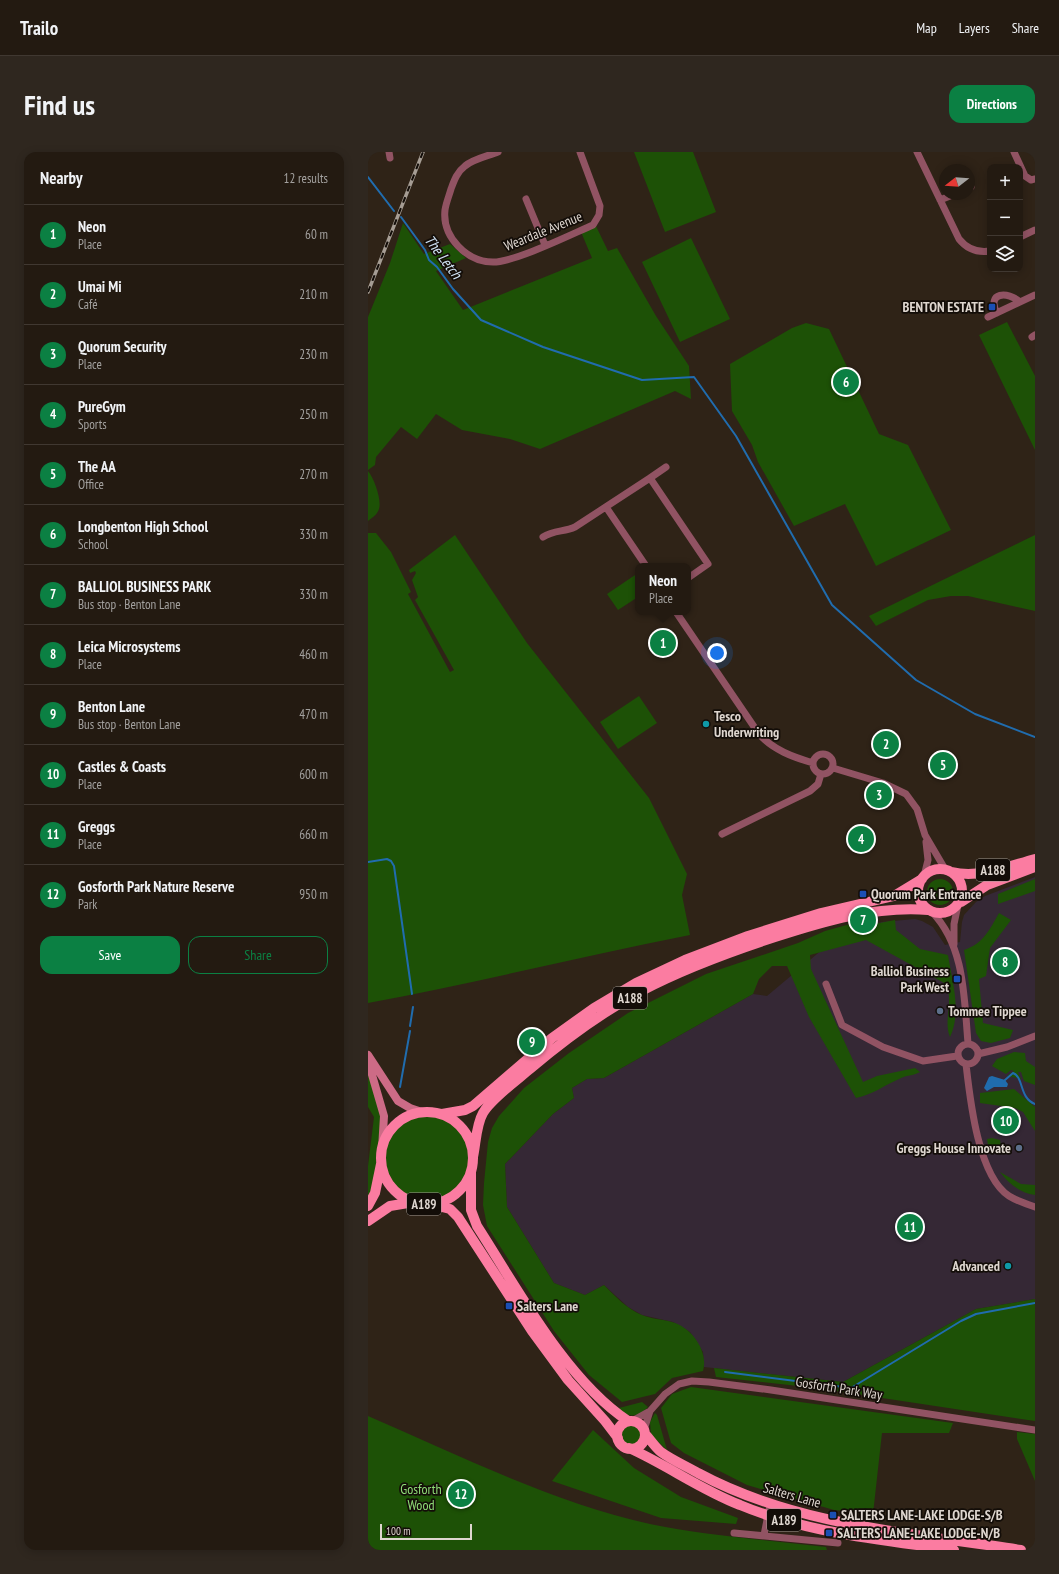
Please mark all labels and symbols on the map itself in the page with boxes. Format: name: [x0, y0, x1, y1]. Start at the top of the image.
north arrow: [939, 164, 975, 200]
street label: Weardale Avenue: [501, 207, 585, 255]
water label: The Letch: [421, 231, 467, 284]
place label: BENTON ESTATE: [903, 298, 984, 316]
marker: BENTON ESTATE: [987, 302, 997, 312]
pin: 6: [833, 367, 859, 397]
pin: 1: [650, 628, 676, 658]
your location: [707, 643, 727, 663]
place label: Tesco Underwriting: [714, 707, 779, 741]
marker: Tesco Underwriting: [701, 719, 711, 729]
pin: 2: [873, 729, 899, 759]
pin: 5: [930, 750, 956, 780]
pin: 3: [866, 780, 892, 810]
pin: 4: [848, 824, 874, 854]
road number: A188: [976, 859, 1010, 881]
place label: Quorum Park Entrance: [871, 885, 982, 903]
marker: Quorum Park Entrance: [858, 889, 868, 899]
pin: 7: [850, 905, 876, 935]
pin: 8: [992, 947, 1018, 977]
place label: Balliol Business Park West: [871, 962, 949, 996]
marker: Balliol Business Park West: [952, 974, 962, 984]
road number: A188: [613, 987, 647, 1009]
place label: Tommee Tippee: [948, 1002, 1027, 1020]
marker: Tommee Tippee: [935, 1006, 945, 1016]
pin: 9: [519, 1027, 545, 1057]
pin: 10: [993, 1106, 1019, 1136]
place label: Greggs House Innovate: [897, 1139, 1011, 1157]
marker: Greggs House Innovate: [1014, 1143, 1024, 1153]
road number: A189: [407, 1193, 441, 1215]
pin: 11: [897, 1212, 923, 1242]
place label: Advanced: [951, 1257, 1000, 1275]
marker: Advanced: [1003, 1261, 1013, 1271]
place label: Salters Lane: [517, 1297, 578, 1315]
marker: Salters Lane: [504, 1301, 514, 1311]
street label: Gosforth Park Way: [794, 1372, 884, 1404]
street label: Salters Lane: [761, 1478, 823, 1512]
pin: 12: [448, 1479, 474, 1509]
park label: Gosforth Wood: [400, 1480, 442, 1514]
place label: SALTERS LANE-LAKE LODGE-S/B: [841, 1506, 1003, 1524]
road number: A189: [767, 1509, 801, 1531]
marker: SALTERS LANE-LAKE LODGE-S/B: [828, 1510, 838, 1520]
scale bar: [380, 1522, 472, 1541]
place label: SALTERS LANE-LAKE LODGE-N/B: [837, 1524, 1000, 1542]
marker: SALTERS LANE-LAKE LODGE-N/B: [824, 1528, 834, 1538]

